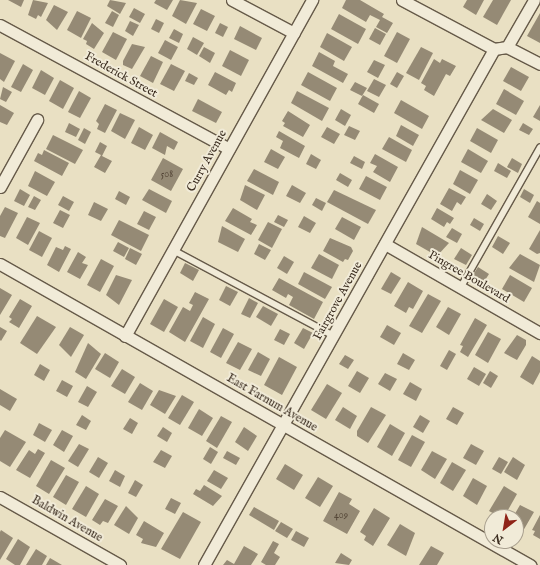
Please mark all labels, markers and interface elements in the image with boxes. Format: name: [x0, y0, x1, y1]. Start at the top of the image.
street label: Frederick Street: [82, 49, 160, 101]
street label: Curry Avenue: [184, 127, 230, 195]
house number: 508: [161, 169, 173, 181]
street label: Pingree Boulevard: [426, 248, 512, 306]
street label: Fairgrove Avenue: [310, 259, 366, 343]
street label: East Farnum Avenue: [224, 371, 320, 435]
street label: Baldwin Avenue: [29, 493, 105, 545]
north arrow: [484, 509, 524, 549]
house number: 409: [334, 510, 348, 522]
text: N: [491, 530, 506, 547]

